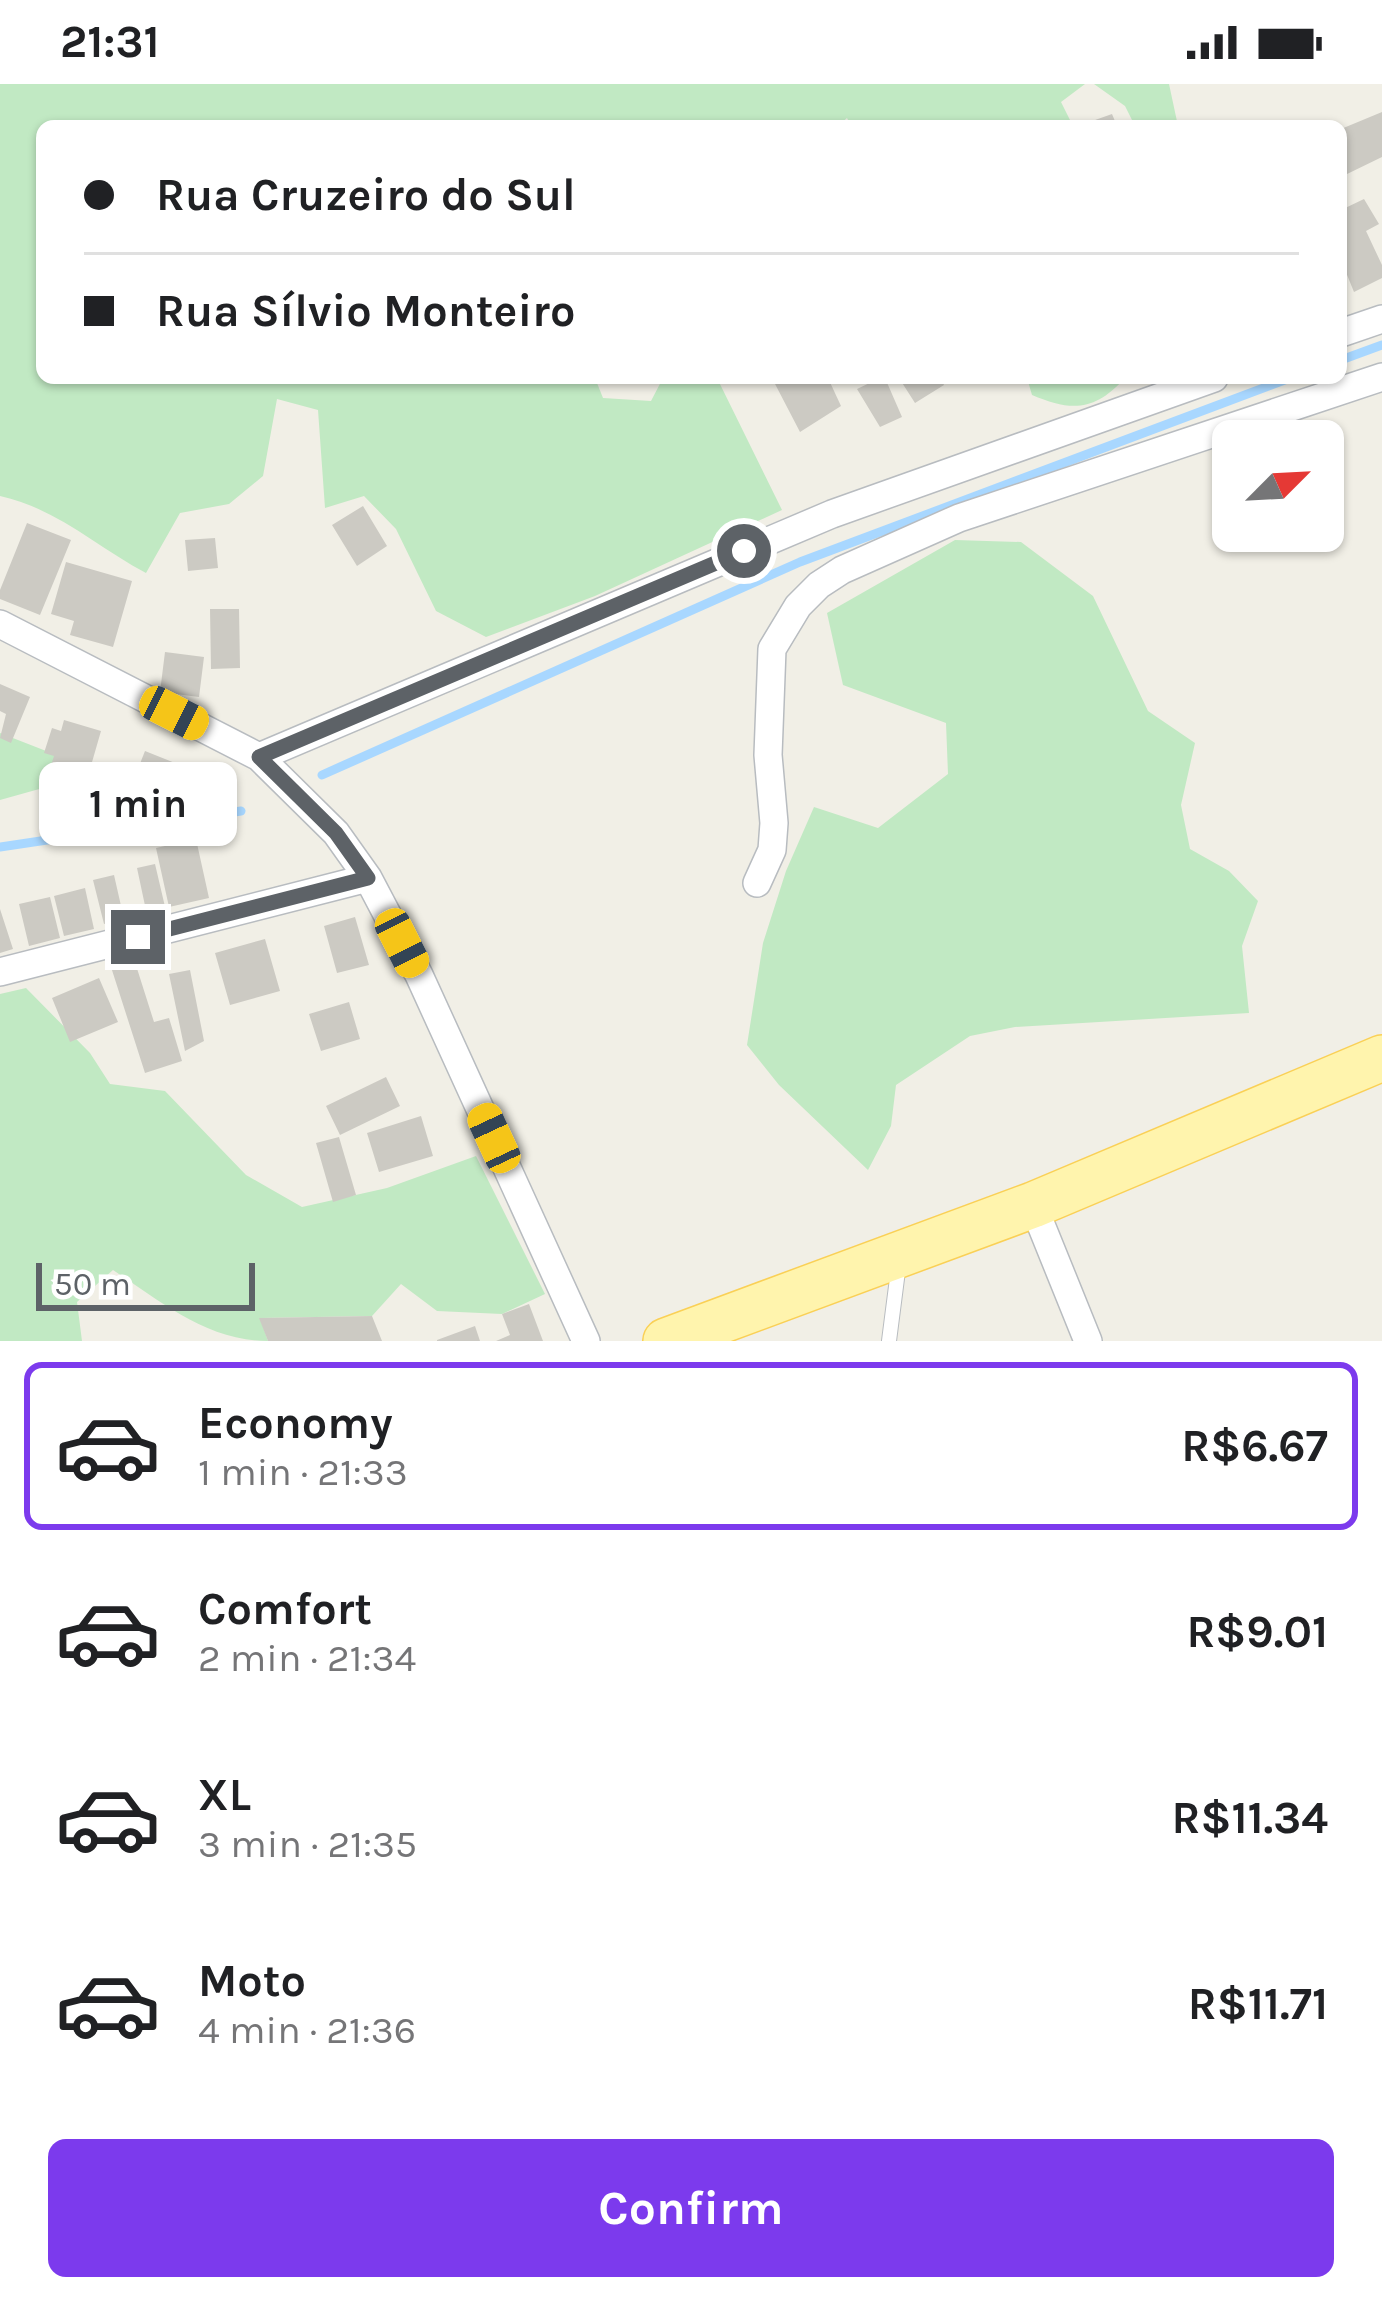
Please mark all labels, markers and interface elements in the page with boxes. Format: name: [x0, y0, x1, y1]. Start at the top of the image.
text: 21:31: [60, 16, 159, 68]
text: Rua Cruzeiro do Sul: [156, 169, 576, 221]
text: Rua Sílvio Monteiro: [156, 285, 575, 337]
north arrow: [1212, 420, 1344, 552]
map controls: [1212, 420, 1344, 552]
route start: [717, 524, 771, 578]
car: [134, 681, 214, 745]
callout: 1 min: [39, 763, 237, 847]
text: 1 min: [89, 781, 187, 827]
car: [370, 903, 434, 983]
route end: [111, 910, 165, 964]
car: [462, 1098, 526, 1178]
scale bar: [36, 1257, 255, 1310]
text: 50 m: [54, 1265, 131, 1303]
icon: car: [54, 1392, 162, 1500]
text: Economy: [198, 1397, 393, 1449]
text: R$6.67: [1181, 1420, 1328, 1472]
text: 1 min · 21:33: [198, 1449, 408, 1495]
icon: car: [54, 1578, 162, 1686]
text: Comfort: [198, 1583, 372, 1635]
text: R$9.01: [1186, 1606, 1328, 1658]
text: 2 min · 21:34: [198, 1635, 416, 1681]
icon: car: [54, 1764, 162, 1872]
text: XL: [198, 1769, 251, 1821]
text: R$11.34: [1172, 1792, 1328, 1844]
text: 3 min · 21:35: [198, 1821, 417, 1867]
icon: car: [54, 1950, 162, 2058]
text: Moto: [198, 1955, 306, 2007]
text: R$11.71: [1188, 1978, 1328, 2030]
text: 4 min · 21:36: [198, 2007, 416, 2053]
button: Confirm: [48, 2139, 1334, 2277]

